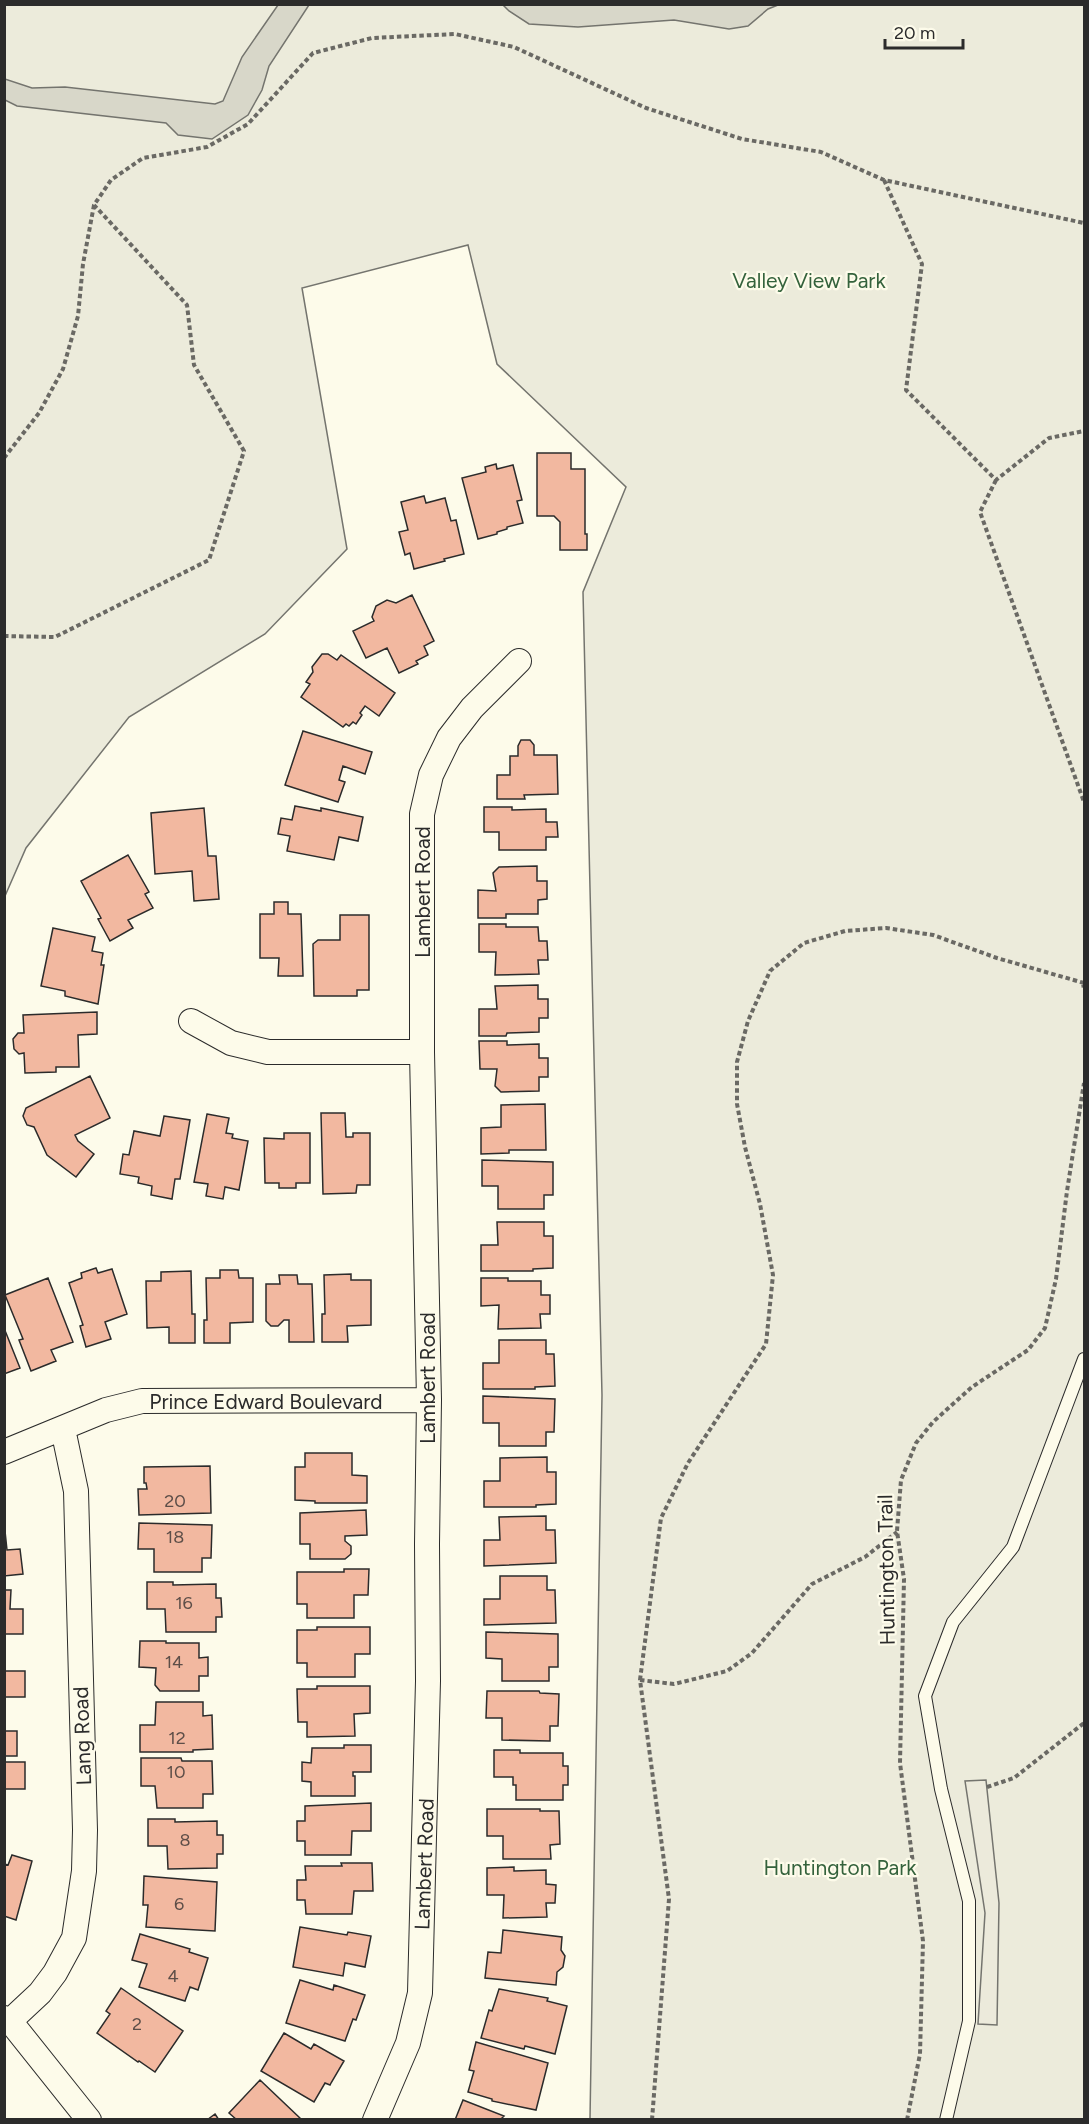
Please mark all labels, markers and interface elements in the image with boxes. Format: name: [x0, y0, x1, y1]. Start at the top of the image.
scale bar: [885, 12, 963, 50]
text: 20 m: [894, 22, 935, 44]
park label: Valley View Park: [732, 268, 886, 293]
street label: Lambert Road: [410, 826, 435, 958]
street label: Lambert Road: [415, 1312, 440, 1444]
street label: Prince Edward Boulevard: [149, 1389, 383, 1414]
house number: 20: [164, 1490, 186, 1512]
street label: Huntington Trail: [872, 1494, 900, 1646]
house number: 18: [166, 1526, 184, 1548]
house number: 16: [175, 1592, 193, 1614]
house number: 14: [165, 1651, 183, 1673]
street label: Lang Road: [68, 1686, 96, 1786]
house number: 12: [168, 1727, 186, 1749]
house number: 10: [167, 1761, 185, 1783]
street label: Lambert Road: [409, 1798, 439, 1930]
house number: 8: [179, 1829, 191, 1851]
park label: Huntington Park: [764, 1855, 917, 1880]
house number: 6: [174, 1893, 184, 1915]
house number: 4: [167, 1965, 179, 1987]
house number: 2: [132, 2013, 142, 2035]

